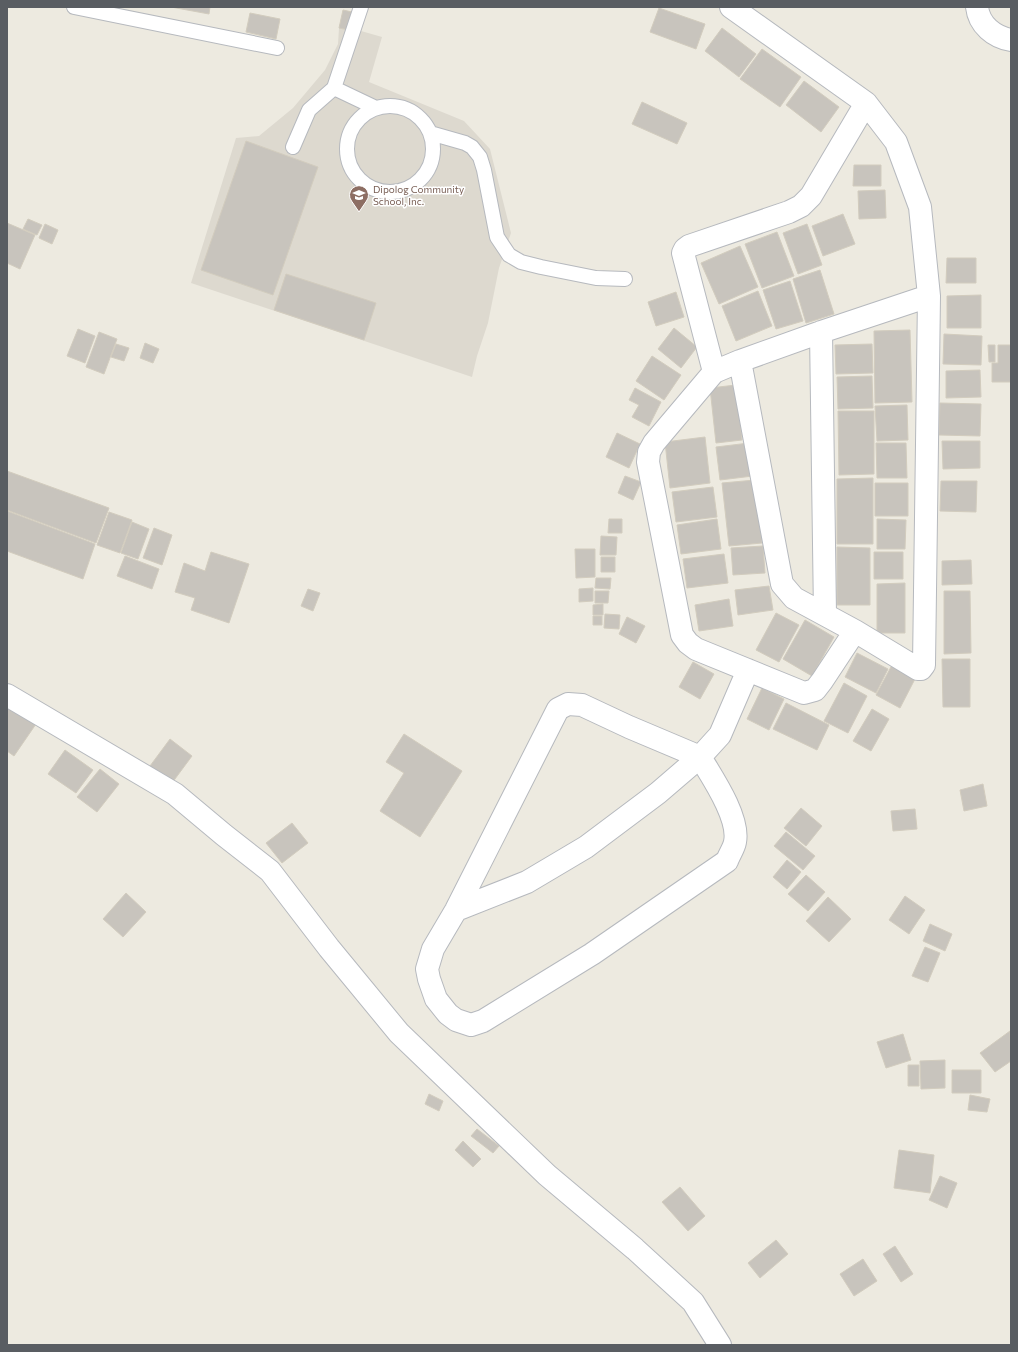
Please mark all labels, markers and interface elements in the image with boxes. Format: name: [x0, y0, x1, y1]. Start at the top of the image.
place label: Dipolog Community School, Inc.: [373, 183, 464, 207]
school or university icon: Dipolog Community School, Inc.: [348, 184, 370, 212]

